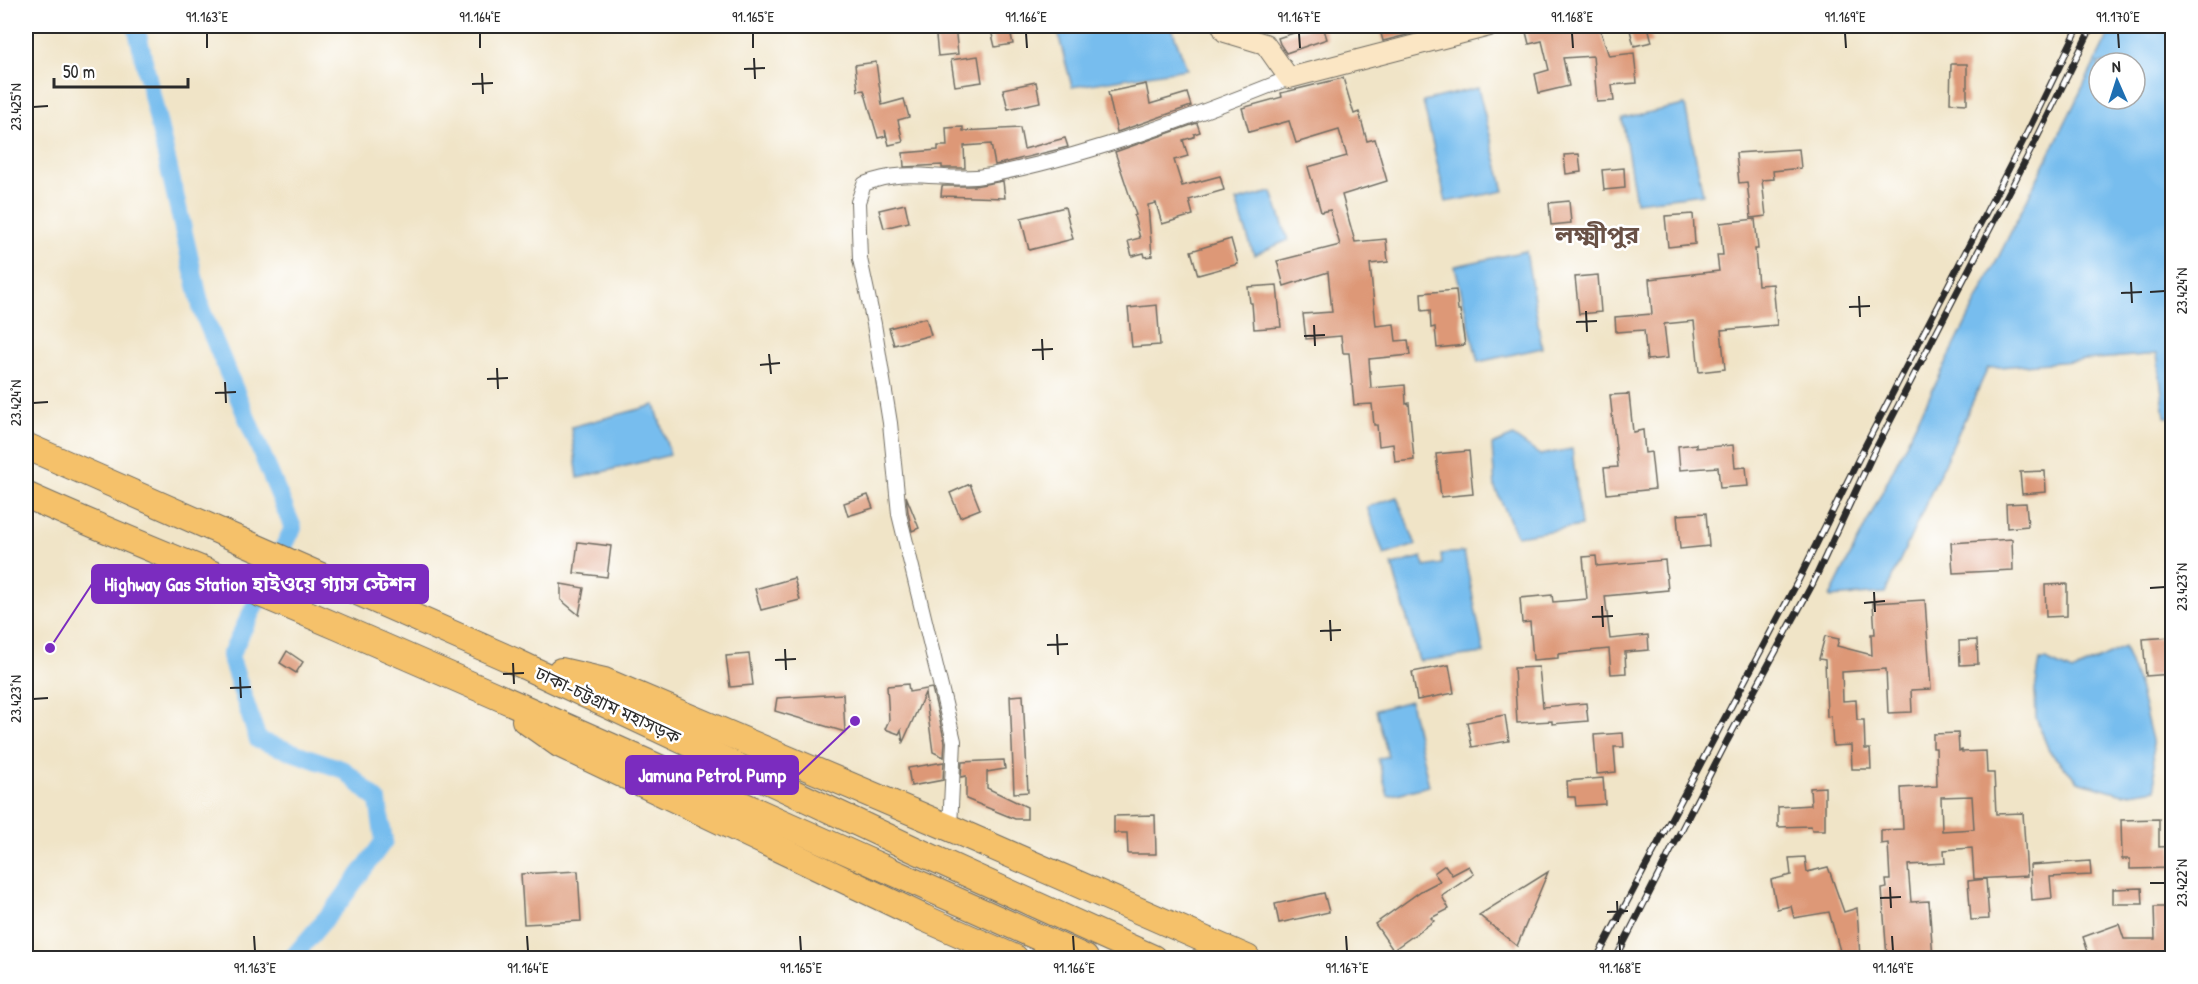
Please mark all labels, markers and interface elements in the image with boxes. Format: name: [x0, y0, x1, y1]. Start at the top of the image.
text: 91.163°E: [186, 6, 229, 27]
text: 91.164°E: [459, 6, 501, 27]
text: 91.165°E: [732, 6, 774, 27]
text: 91.166°E: [1005, 6, 1047, 27]
text: 91.167°E: [1277, 6, 1321, 27]
text: 91.168°E: [1551, 6, 1593, 27]
text: 91.169°E: [1824, 6, 1866, 27]
text: 91.170°E: [2096, 6, 2140, 27]
scale bar: [54, 51, 188, 89]
north arrow: [2087, 51, 2147, 111]
text: N: [2111, 55, 2122, 77]
text: 50 m: [63, 59, 95, 84]
text: 23.425°N: [5, 83, 26, 131]
district label: লক্ষ্মীপুর: [1554, 218, 1639, 250]
text: 23.424°N: [2171, 268, 2192, 314]
text: 23.424°N: [5, 380, 26, 426]
text: 23.423°N: [2171, 563, 2192, 611]
callout: Highway Gas Station হাইওয়ে গ্যাস স্টেশন: [92, 565, 428, 603]
text: Highway Gas Station হাইওয়ে গ্যাস স্টেশন: [104, 570, 416, 598]
street label: ঢাকা-চট্টগ্রাম মহাসড়ক: [530, 660, 685, 750]
text: 23.423°N: [5, 675, 26, 723]
callout: Jamuna Petrol Pump: [626, 756, 798, 794]
text: Jamuna Petrol Pump: [638, 761, 787, 789]
text: 23.422°N: [2171, 859, 2192, 907]
text: 91.163°E: [234, 957, 277, 978]
text: 91.164°E: [507, 957, 549, 978]
text: 91.165°E: [780, 957, 822, 978]
text: 91.166°E: [1053, 957, 1095, 978]
text: 91.167°E: [1325, 957, 1369, 978]
text: 91.168°E: [1599, 957, 1641, 978]
text: 91.169°E: [1872, 957, 1914, 978]

